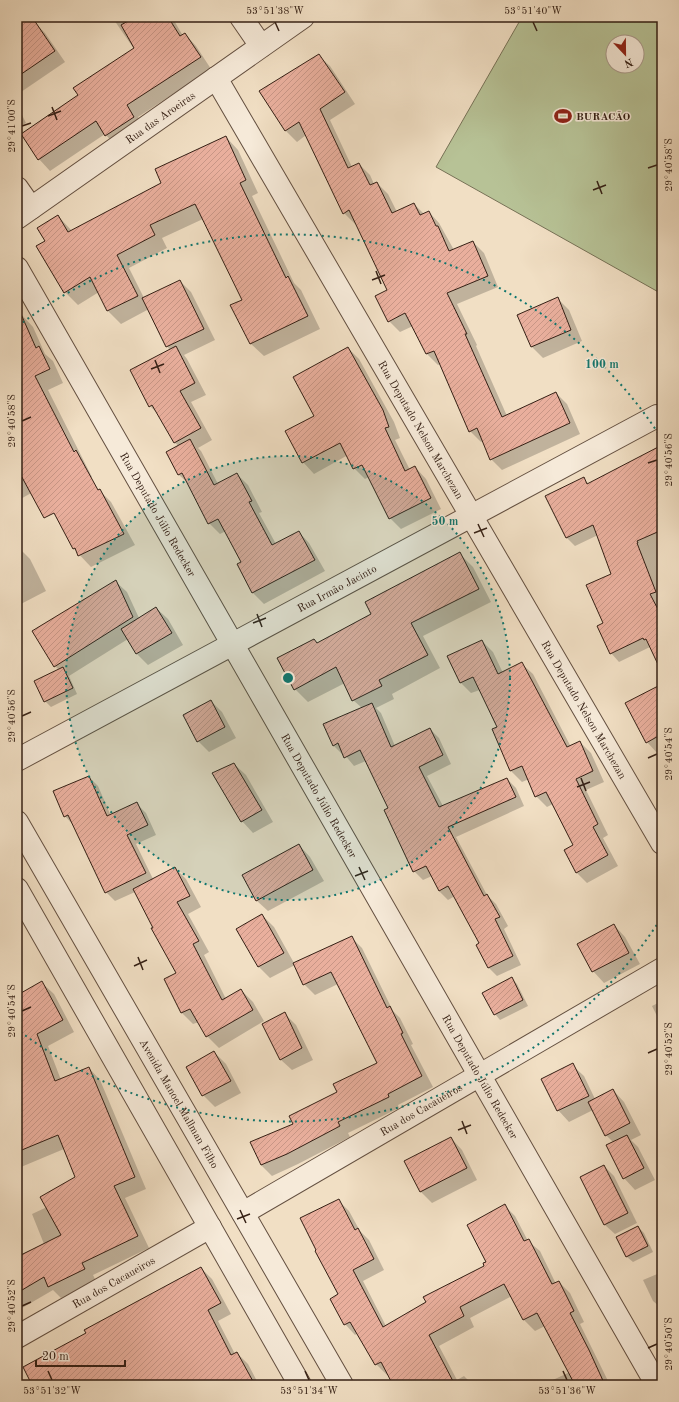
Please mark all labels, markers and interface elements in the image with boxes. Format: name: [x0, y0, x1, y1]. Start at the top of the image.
text: 53°51'38"W: [246, 6, 304, 16]
text: 53°51'40"W: [504, 6, 562, 16]
north arrow: [605, 34, 645, 74]
text: N: [622, 55, 634, 69]
street label: Rua das Aroeiras: [124, 90, 198, 147]
text: 29°41'00"S: [7, 99, 17, 153]
sports icon: BURACÃO: [553, 106, 573, 126]
place label: BURACÃO: [576, 111, 630, 123]
text: 29°40'58"S: [664, 138, 674, 192]
street label: Rua Deputado Nelson Marchezan: [375, 359, 464, 502]
text: 100 m: [585, 359, 619, 371]
text: 29°40'58"S: [7, 394, 17, 448]
text: 29°40'56"S: [664, 433, 674, 487]
street label: Rua Deputado Júlio Redecker: [117, 451, 197, 580]
text: 50 m: [432, 515, 459, 528]
street label: Rua Irmão Jacinto: [296, 564, 379, 615]
street label: Rua Deputado Nelson Marchezan: [538, 639, 627, 781]
centre of rings: [281, 671, 295, 685]
text: 29°40'56"S: [7, 689, 17, 743]
text: 29°40'54"S: [664, 727, 674, 781]
street label: Rua Deputado Júlio Redecker: [278, 732, 358, 861]
text: 29°40'54"S: [7, 984, 17, 1038]
street label: Rua Deputado Júlio Redecker: [439, 1013, 519, 1142]
text: 29°40'52"S: [664, 1022, 674, 1076]
street label: Avenida Manoel Mallman Filho: [137, 1038, 220, 1171]
street label: Rua dos Cacaueiros: [379, 1082, 465, 1139]
street label: Rua dos Cacaueiros: [71, 1255, 158, 1311]
text: 29°40'52"S: [7, 1279, 17, 1333]
text: 29°40'50"S: [664, 1317, 674, 1371]
scale bar: [36, 1342, 125, 1368]
text: 20 m: [42, 1351, 69, 1363]
text: 53°51'32"W: [23, 1386, 81, 1396]
text: 53°51'34"W: [280, 1386, 338, 1396]
text: 53°51'36"W: [538, 1386, 596, 1396]

